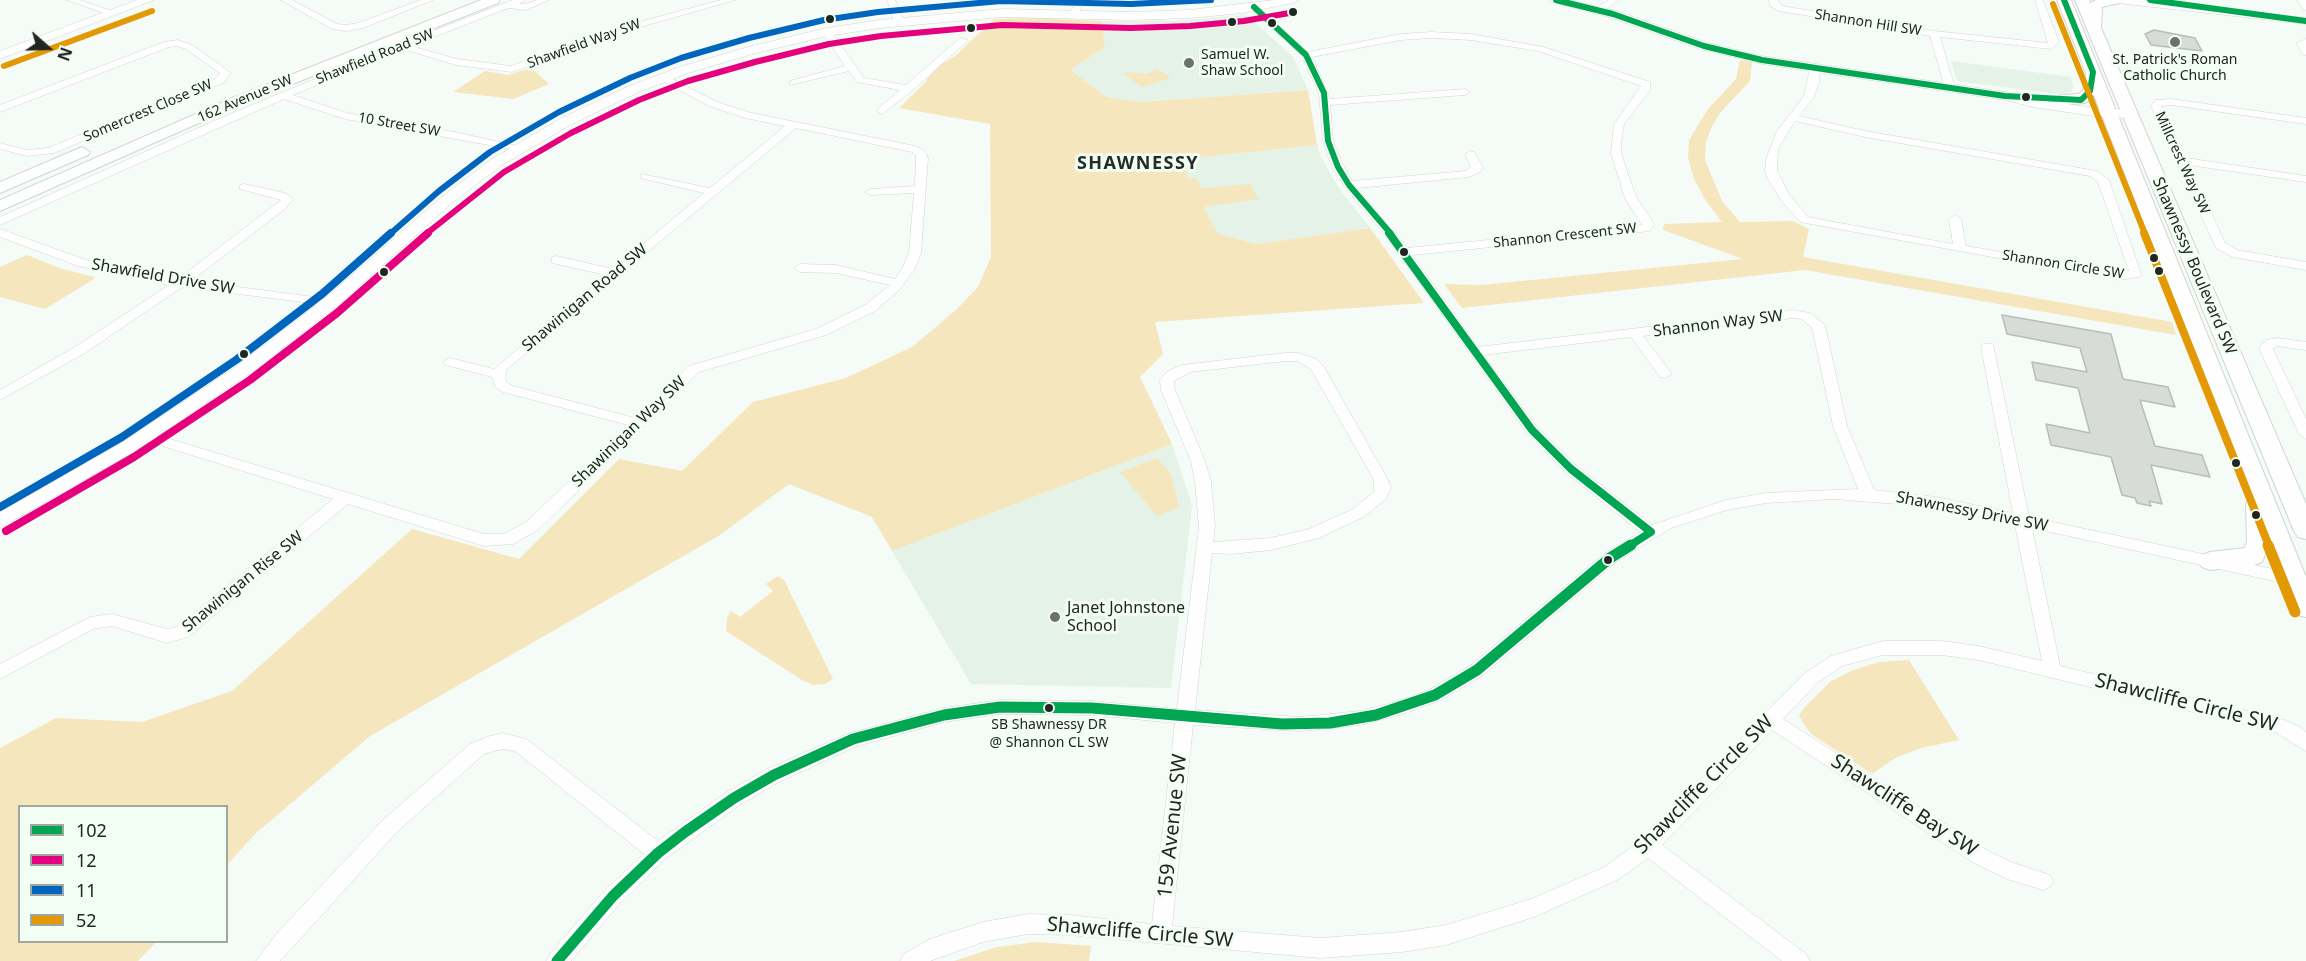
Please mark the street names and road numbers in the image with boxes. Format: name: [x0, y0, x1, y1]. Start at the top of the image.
street label: Shannon Hill SW: [1813, 6, 1923, 40]
street label: Shawfield Way SW: [525, 16, 643, 72]
street label: Shawfield Road SW: [314, 26, 436, 88]
street label: 162 Avenue SW: [195, 72, 295, 126]
street label: Somercrest Close SW: [81, 76, 215, 146]
street label: Millcrest Way SW: [2151, 109, 2213, 217]
street label: 10 Street SW: [357, 110, 441, 140]
street label: Shawnessy Boulevard SW: [2148, 175, 2240, 357]
street label: Shannon Crescent SW: [1493, 220, 1637, 252]
street label: Shawinigan Road SW: [519, 240, 651, 356]
street label: Shannon Circle SW: [2001, 247, 2125, 283]
street label: Shawfield Drive SW: [90, 255, 236, 299]
street label: Shannon Way SW: [1652, 307, 1784, 341]
street label: Shawinigan Way SW: [568, 373, 690, 491]
street label: Shawnessy Drive SW: [1894, 488, 2050, 536]
street label: Shawinigan Rise SW: [179, 527, 307, 637]
street label: Shawcliffe Circle SW: [2092, 669, 2280, 737]
street label: Shawcliffe Circle SW: [1629, 710, 1779, 860]
street label: Shawcliffe Bay SW: [1826, 750, 1982, 862]
street label: 159 Avenue SW: [1154, 753, 1192, 899]
street label: Shawcliffe Circle SW: [1046, 913, 1234, 953]

